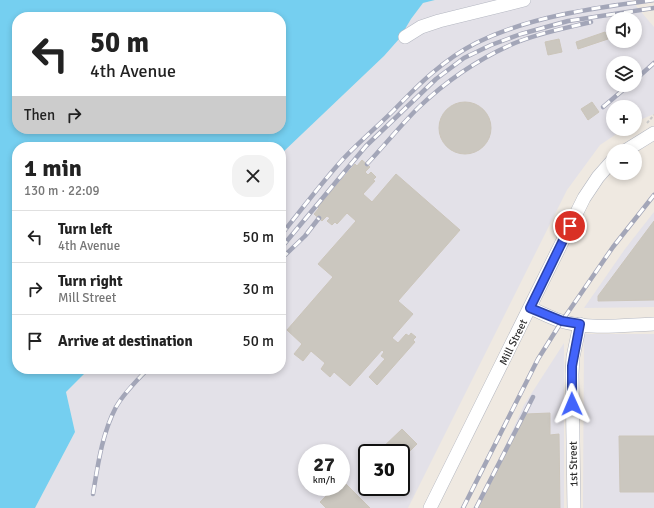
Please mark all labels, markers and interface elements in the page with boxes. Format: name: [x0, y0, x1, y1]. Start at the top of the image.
map controls: [606, 12, 642, 180]
button: sound: [606, 12, 642, 48]
text: 50 m: [90, 26, 149, 60]
icon: left: [24, 28, 76, 80]
button: layers: [606, 56, 642, 92]
text: 4th Avenue: [90, 60, 176, 82]
button: +: [606, 100, 642, 136]
icon: right: [63, 104, 85, 126]
text: Then: [24, 106, 55, 124]
button: −: [606, 144, 642, 180]
text: 1 min: [24, 153, 82, 183]
button: close: [232, 155, 274, 197]
text: 130 m · 22:09: [24, 183, 100, 199]
pin: [553, 209, 587, 243]
icon: arrive: [559, 215, 581, 237]
text: Turn left: [58, 220, 112, 238]
icon: left: [24, 226, 46, 248]
text: 50 m: [243, 228, 274, 246]
text: 4th Avenue: [58, 238, 120, 254]
text: Turn right: [58, 272, 123, 290]
icon: right: [24, 278, 46, 300]
text: 30 m: [243, 280, 274, 298]
text: Mill Street: [58, 290, 116, 306]
street label: Mill Street: [497, 317, 530, 367]
icon: arrive: [24, 330, 46, 352]
text: Arrive at destination: [58, 332, 193, 350]
text: 50 m: [243, 332, 274, 350]
position arrow: [551, 383, 593, 425]
street label: 1st Street: [567, 441, 580, 487]
speed limit sign: 30: [358, 444, 410, 496]
text: 27: [313, 452, 335, 477]
text: km/h: [313, 474, 335, 486]

